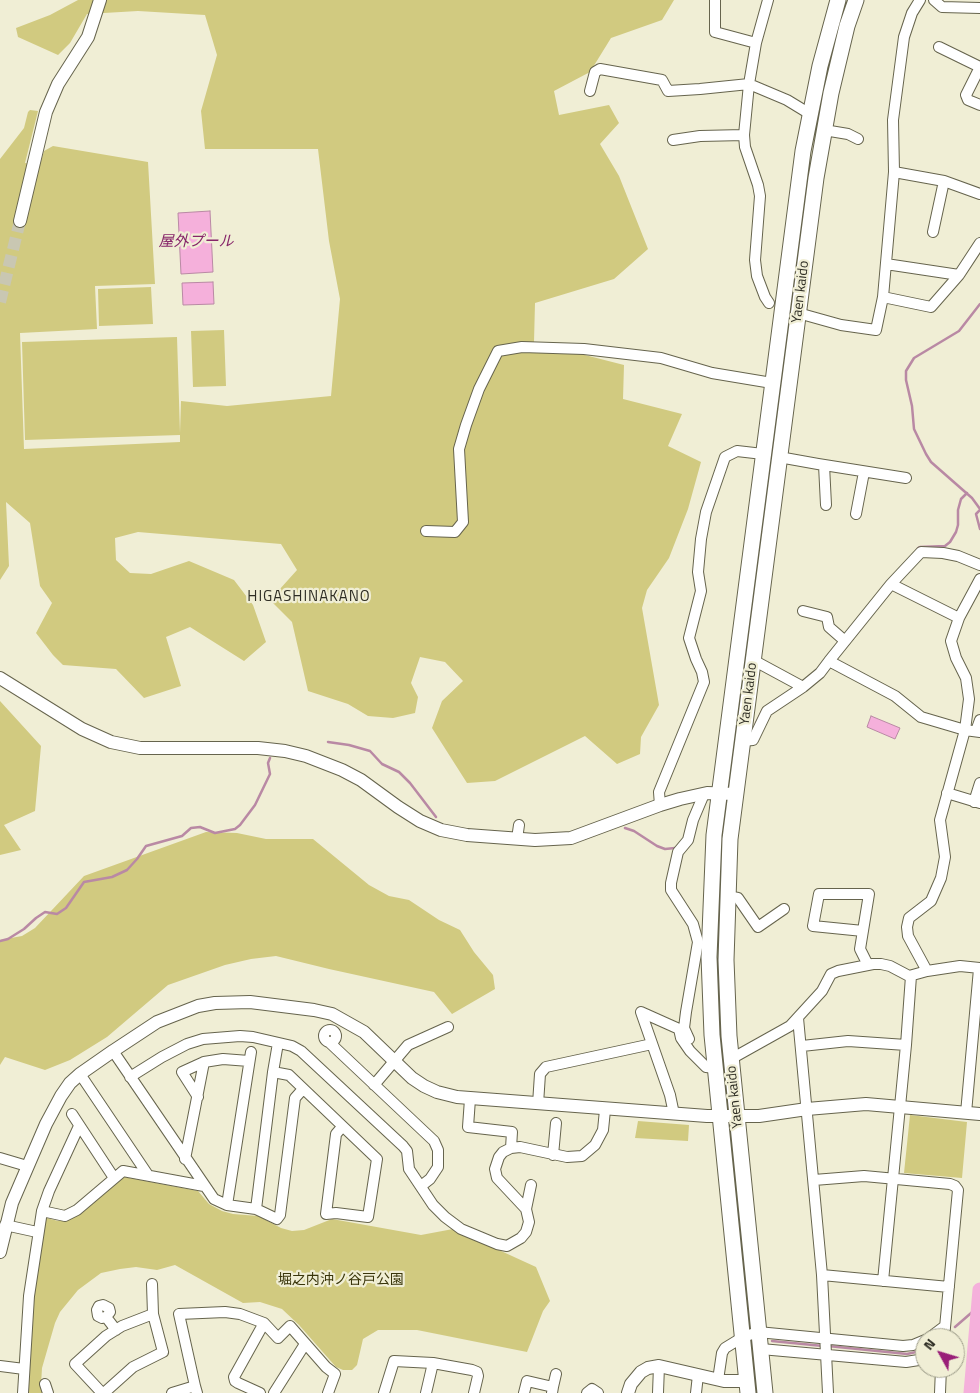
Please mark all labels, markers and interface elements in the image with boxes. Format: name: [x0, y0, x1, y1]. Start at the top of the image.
water label: 屋外プール: [159, 233, 233, 251]
street label: Yaen kaido: [789, 260, 813, 324]
district label: HIGASHINAKANO: [246, 588, 372, 606]
street label: Yaen kaido: [737, 662, 761, 726]
street label: Yaen kaido: [723, 1065, 747, 1129]
park label: 堀之内沖ノ谷戸公園: [278, 1273, 404, 1289]
north arrow: [915, 1328, 965, 1378]
text: N: [918, 1334, 940, 1354]

